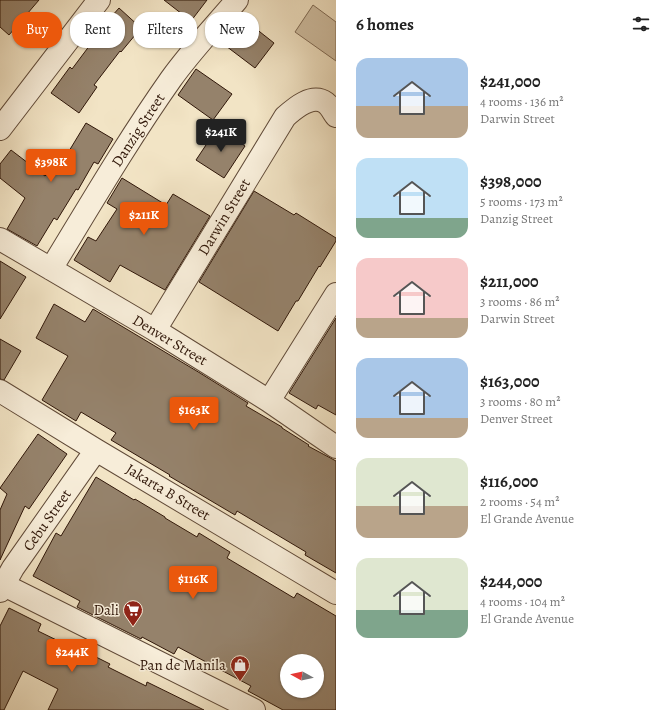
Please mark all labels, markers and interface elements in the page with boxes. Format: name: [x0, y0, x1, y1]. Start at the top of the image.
chip: Buy: [12, 12, 62, 48]
chip: Rent: [70, 12, 125, 48]
chip: Filters: [133, 12, 197, 48]
chip: New: [205, 12, 259, 48]
text: 6 homes: [356, 13, 414, 36]
icon: filters: [630, 13, 652, 35]
text: $241,000: [480, 70, 540, 93]
icon: home: [388, 74, 436, 122]
street label: Danzig Street: [107, 89, 169, 171]
text: 4 rooms · 136 m²: [480, 93, 564, 110]
text: Darwin Street: [480, 110, 555, 127]
pin: $241K: [193, 119, 249, 153]
text: $241K: [205, 123, 237, 140]
pin: $398K: [23, 149, 79, 183]
text: $398K: [35, 153, 67, 170]
text: $398,000: [480, 170, 542, 193]
icon: home: [388, 174, 436, 222]
street label: Darwin Street: [193, 175, 255, 259]
text: 5 rooms · 173 m²: [480, 193, 563, 210]
pin: $211K: [116, 202, 172, 236]
text: $211K: [129, 206, 159, 223]
text: Danzig Street: [480, 210, 553, 227]
text: $211,000: [480, 270, 539, 293]
icon: home: [388, 274, 436, 322]
text: 3 rooms · 86 m²: [480, 293, 560, 310]
street label: Denver Street: [129, 310, 211, 370]
text: Darwin Street: [480, 310, 555, 327]
text: $163,000: [480, 370, 539, 393]
icon: home: [388, 374, 436, 422]
text: 3 rooms · 80 m²: [480, 393, 560, 410]
pin: $163K: [166, 397, 222, 431]
text: $163K: [179, 401, 209, 418]
text: Denver Street: [480, 410, 553, 427]
street label: Jakarta B Street: [122, 459, 214, 525]
text: $116,000: [480, 470, 538, 493]
icon: home: [388, 474, 436, 522]
street label: Cebu Street: [18, 485, 76, 555]
text: 2 rooms · 54 m²: [480, 493, 559, 510]
text: El Grande Avenue: [480, 510, 574, 527]
pin: $116K: [165, 566, 221, 600]
text: $116K: [178, 570, 208, 587]
text: $244,000: [480, 570, 542, 593]
icon: home: [388, 574, 436, 622]
text: 4 rooms · 104 m²: [480, 593, 565, 610]
supermarket icon: Dali: [122, 599, 144, 627]
place label: Dali: [94, 600, 119, 620]
text: El Grande Avenue: [480, 610, 574, 627]
pin: $244K: [44, 639, 100, 673]
text: $244K: [55, 643, 89, 660]
shop icon: Pan de Manila: [229, 654, 251, 682]
north arrow: [280, 654, 324, 698]
map controls: [280, 654, 324, 698]
place label: Pan de Manila: [139, 655, 226, 675]

